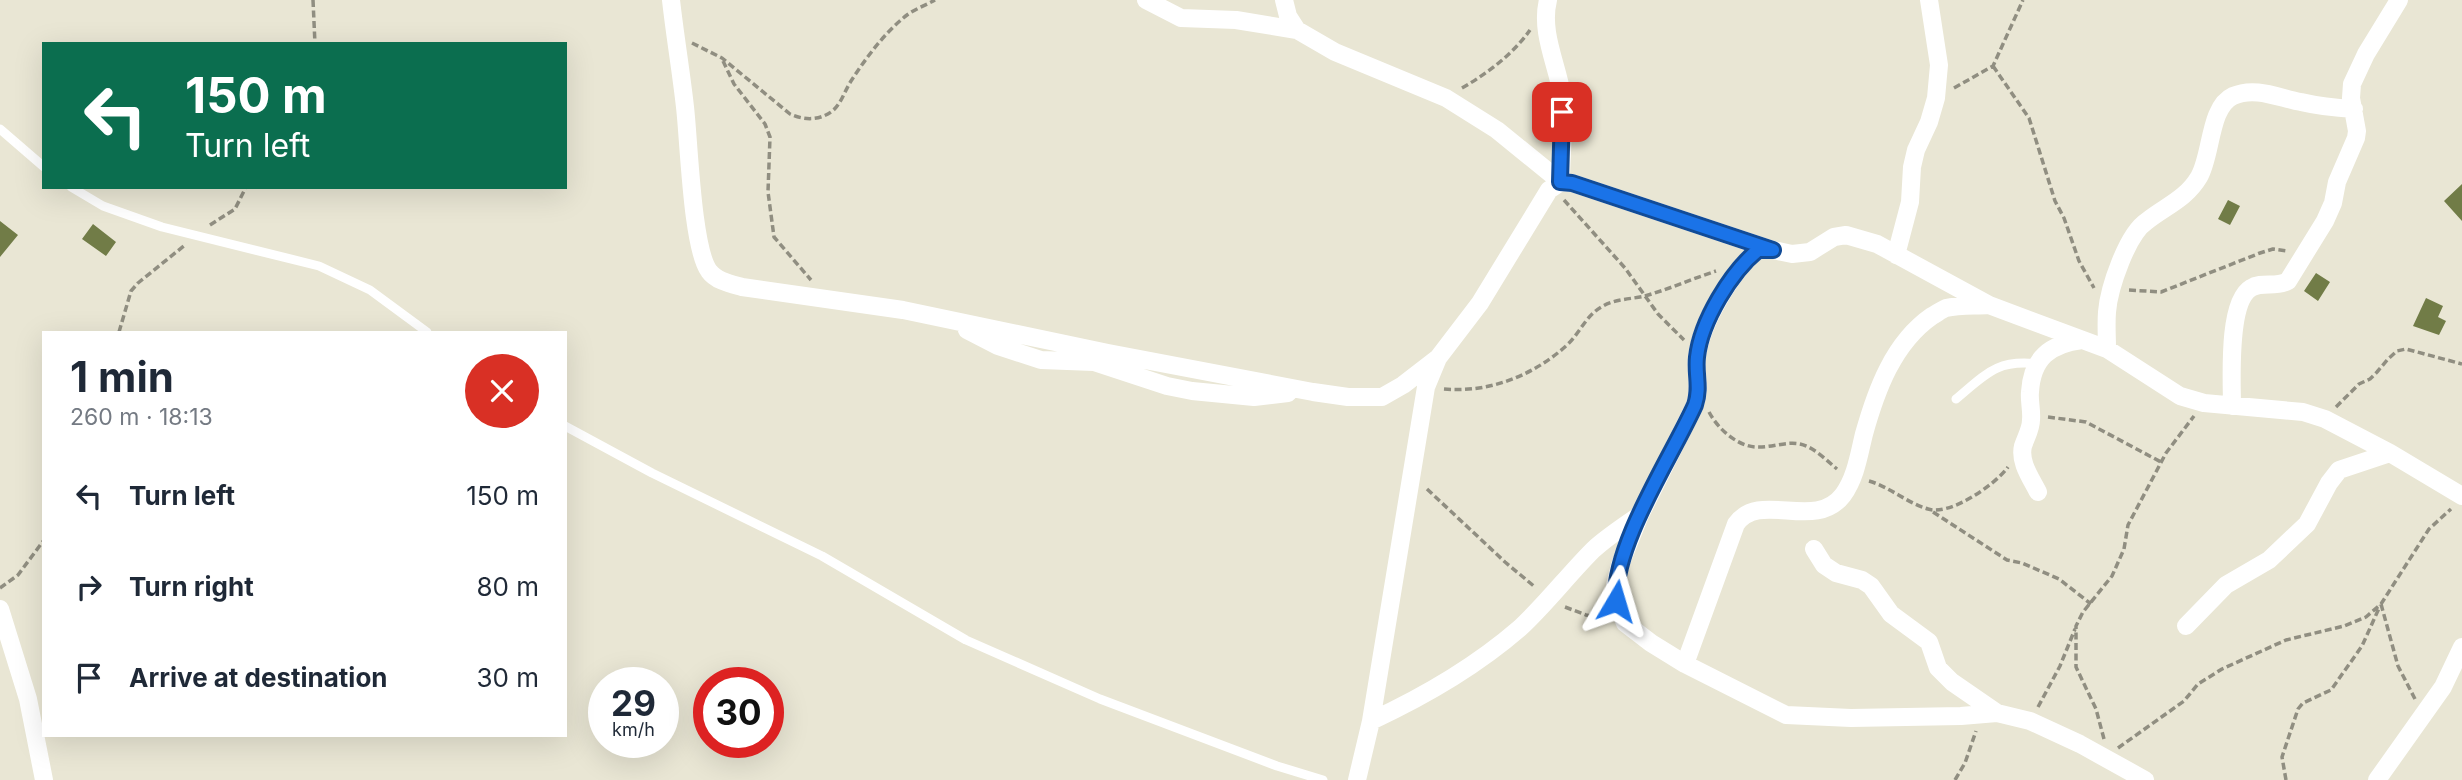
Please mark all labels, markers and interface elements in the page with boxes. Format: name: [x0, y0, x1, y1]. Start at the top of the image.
text: 150 m: [185, 66, 327, 125]
icon: left: [70, 70, 161, 161]
pin: [1532, 82, 1592, 142]
icon: arrive: [1543, 93, 1581, 131]
text: Turn left: [185, 126, 310, 165]
text: 1 min: [70, 351, 174, 402]
button: close: [465, 354, 539, 428]
text: 260 m · 18:13: [70, 403, 213, 431]
icon: left: [70, 477, 108, 515]
text: Turn left: [129, 480, 235, 511]
text: 150 m: [466, 480, 539, 511]
position arrow: [1579, 564, 1653, 638]
icon: right: [70, 568, 108, 606]
text: Turn right: [129, 571, 254, 602]
text: 80 m: [476, 571, 539, 602]
icon: arrive: [70, 659, 108, 697]
text: Arrive at destination: [129, 662, 388, 693]
text: 30 m: [476, 662, 539, 693]
speed limit sign: 30: [693, 667, 784, 758]
text: 29: [611, 682, 656, 724]
text: km/h: [612, 719, 655, 740]

